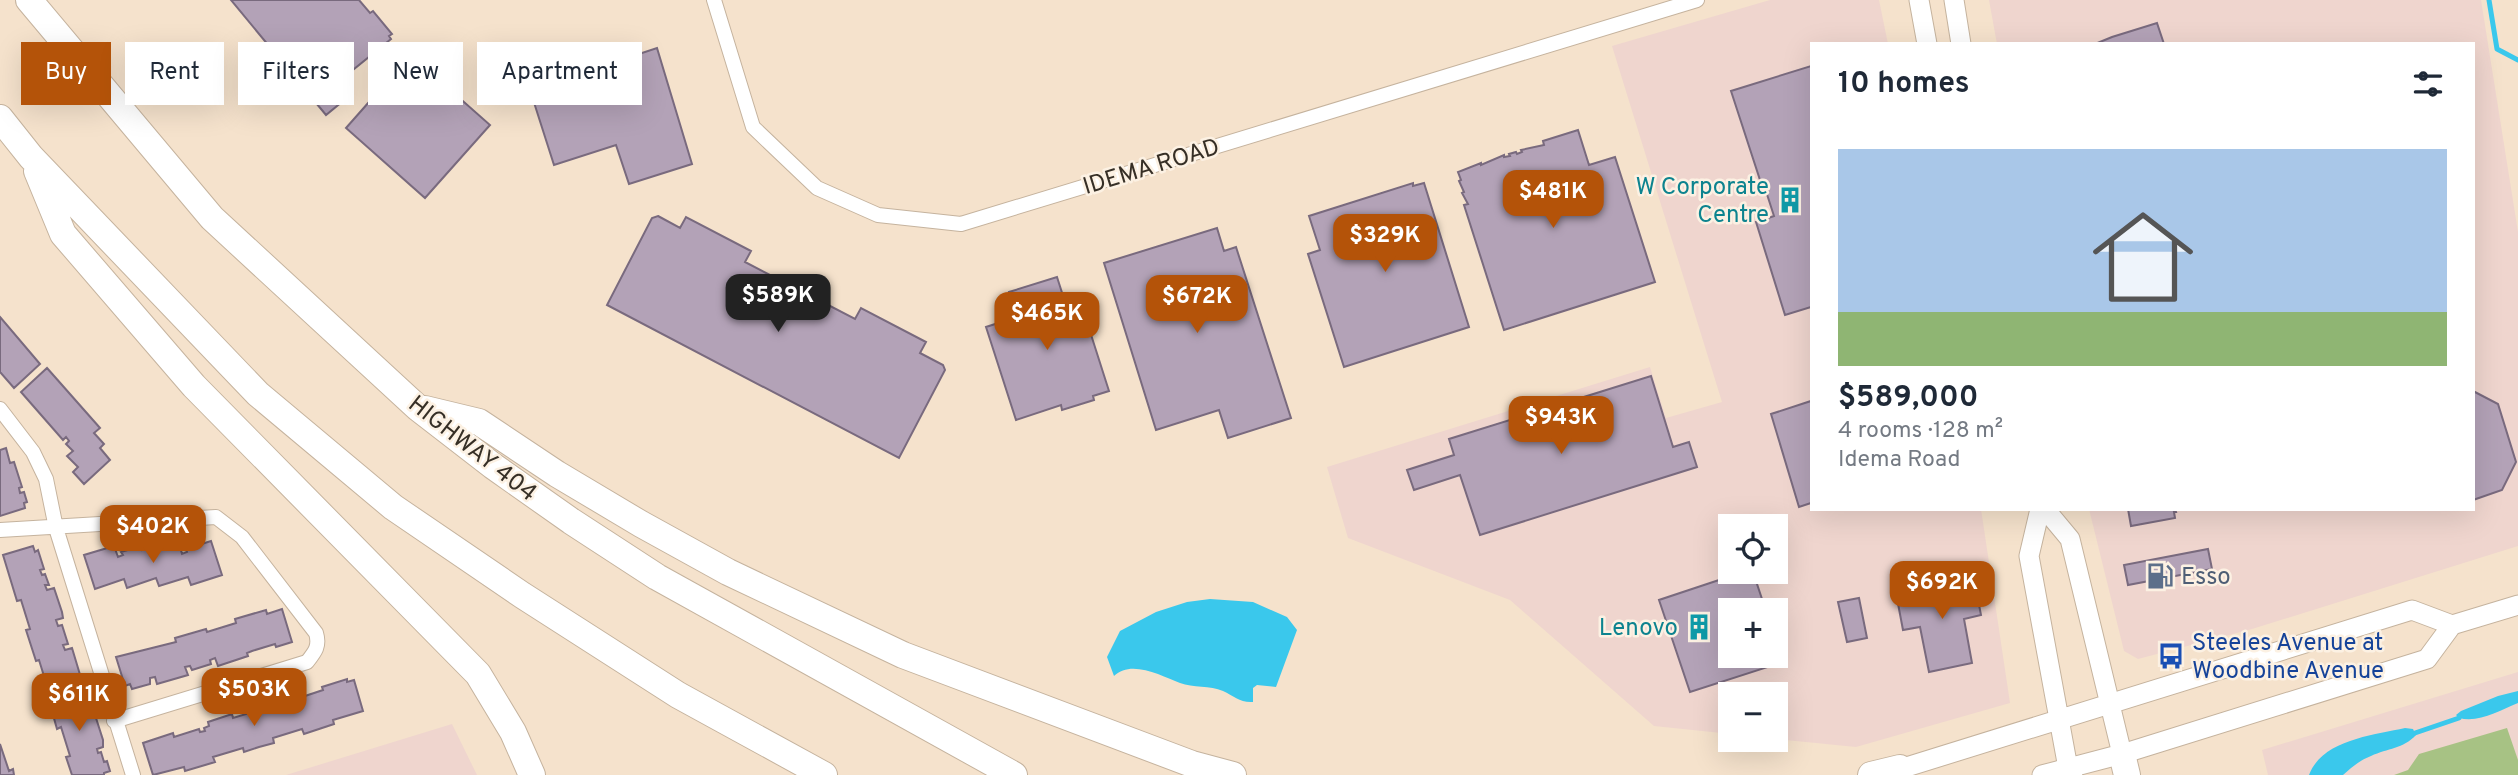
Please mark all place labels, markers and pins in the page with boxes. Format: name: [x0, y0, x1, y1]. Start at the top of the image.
pin: $481K: [1504, 170, 1602, 230]
place label: W Corporate Centre: [1635, 173, 1769, 231]
building icon: W Corporate Centre: [1775, 185, 1805, 215]
pin: $329K: [1336, 215, 1434, 274]
pin: $589K: [729, 274, 827, 334]
pin: $672K: [1148, 276, 1246, 335]
pin: $465K: [998, 292, 1096, 352]
pin: $943K: [1512, 396, 1610, 456]
pin: $402K: [104, 505, 202, 565]
fuel station icon: Esso: [2145, 561, 2175, 591]
pin: $692K: [1893, 562, 1991, 621]
place label: Esso: [2181, 563, 2231, 593]
building icon: Lenovo: [1684, 612, 1714, 642]
place label: Lenovo: [1599, 614, 1678, 644]
place label: Steeles Avenue at Woodbine Avenue: [2192, 629, 2384, 687]
bus stop icon: Steeles Avenue at Woodbine Avenue: [2156, 641, 2186, 671]
pin: $503K: [205, 668, 303, 728]
pin: $611K: [30, 674, 128, 733]

